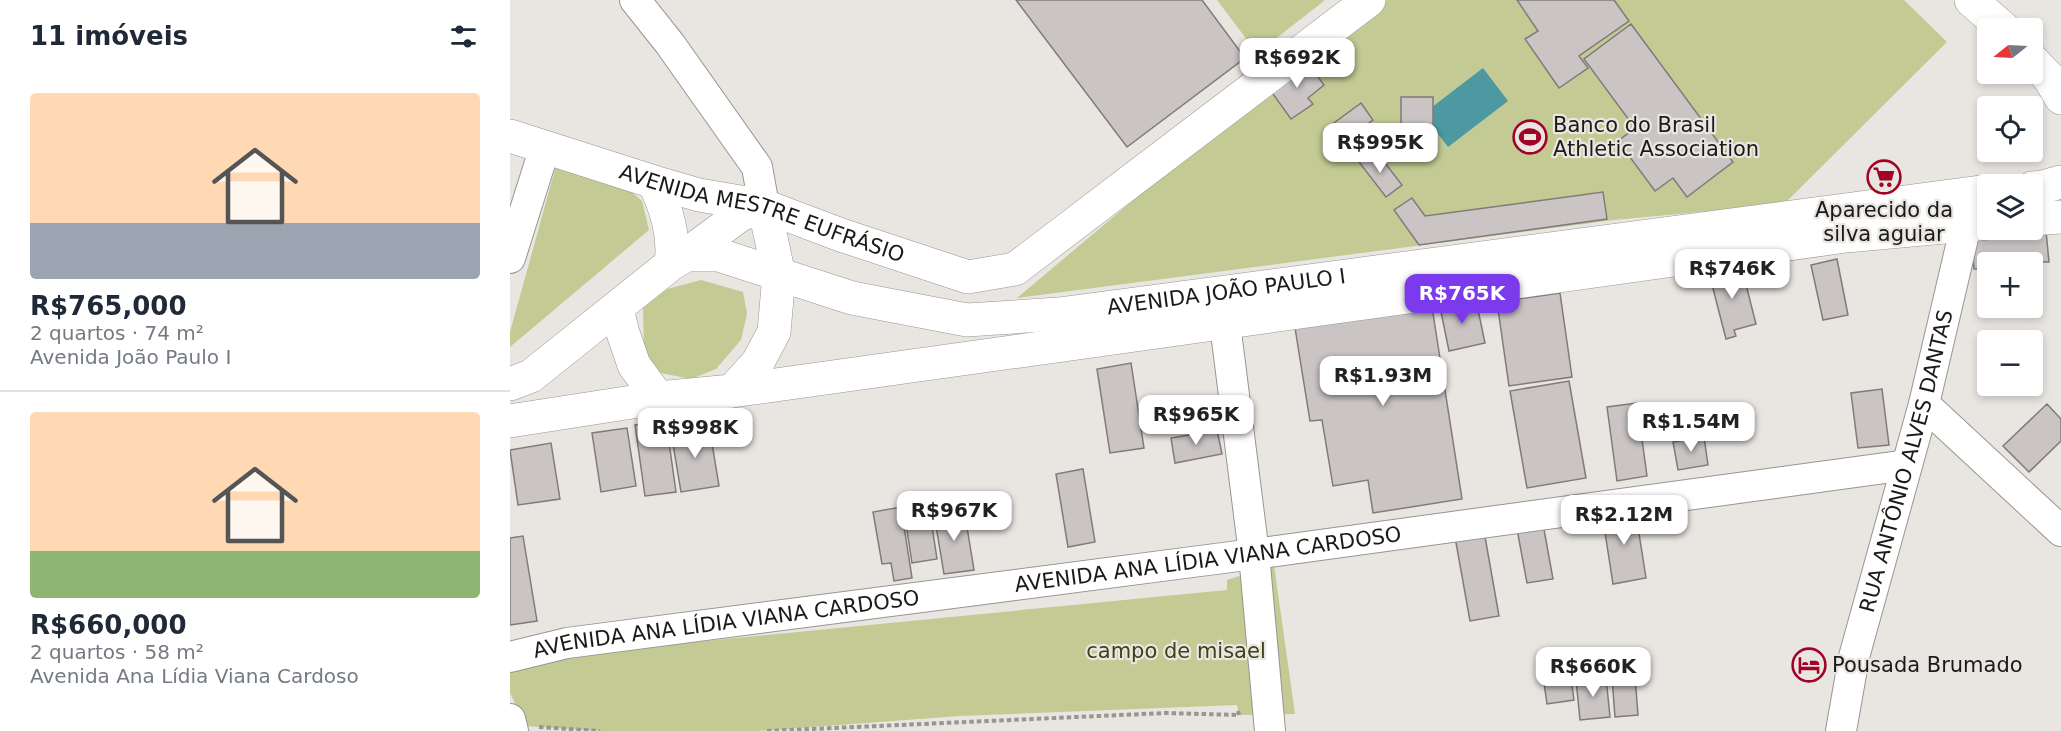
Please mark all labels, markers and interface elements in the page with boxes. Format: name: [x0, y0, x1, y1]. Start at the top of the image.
north arrow: [1977, 18, 2043, 84]
map controls: [1977, 18, 2043, 396]
icon: filters: [447, 20, 480, 53]
text: 11 imóveis: [30, 21, 188, 51]
pin: R$692K: [1248, 38, 1346, 89]
text: R$692K: [1254, 45, 1340, 69]
button: locate: [1977, 96, 2043, 162]
place label: Banco do Brasil Athletic Association: [1553, 113, 1759, 161]
sports icon: Banco do Brasil Athletic Association: [1512, 119, 1548, 155]
pin: R$995K: [1331, 123, 1429, 174]
text: R$995K: [1337, 130, 1423, 154]
icon: home: [201, 132, 309, 240]
supermarket icon: Aparecido da silva aguiar: [1866, 159, 1902, 195]
street label: AVENIDA MESTRE EUFRÁSIO: [617, 160, 908, 267]
button: layers: [1977, 174, 2043, 240]
place label: Aparecido da silva aguiar: [1815, 198, 1953, 246]
pin: R$746K: [1683, 249, 1781, 300]
button: +: [1977, 252, 2043, 318]
text: R$746K: [1689, 256, 1775, 280]
street label: AVENIDA JOÃO PAULO I: [1105, 264, 1347, 320]
pin: R$765K: [1413, 274, 1511, 325]
text: R$765K: [1419, 281, 1505, 305]
text: R$765,000: [30, 291, 187, 321]
street label: RUA ANTÔNIO ALVES DANTAS: [1855, 307, 1958, 615]
text: 2 quartos · 74 m²: [30, 321, 204, 345]
button: −: [1977, 330, 2043, 396]
text: Avenida João Paulo I: [30, 345, 231, 369]
pin: R$1.93M: [1328, 356, 1438, 407]
text: R$1.93M: [1334, 363, 1432, 387]
pin: R$965K: [1147, 395, 1245, 446]
text: R$965K: [1153, 402, 1239, 426]
pin: R$1.54M: [1636, 402, 1746, 453]
pin: R$998K: [646, 408, 744, 459]
text: R$1.54M: [1642, 409, 1740, 433]
text: R$998K: [652, 415, 738, 439]
icon: home: [201, 451, 309, 559]
pin: R$967K: [905, 491, 1003, 542]
pin: R$2.12M: [1569, 495, 1679, 546]
text: R$967K: [911, 498, 997, 522]
text: R$2.12M: [1575, 502, 1673, 526]
street label: AVENIDA ANA LÍDIA VIANA CARDOSO: [1013, 522, 1403, 597]
street label: AVENIDA ANA LÍDIA VIANA CARDOSO: [530, 585, 921, 663]
text: R$660,000: [30, 610, 187, 640]
park label: campo de misael: [1086, 639, 1266, 663]
text: 2 quartos · 58 m²: [30, 640, 204, 664]
pin: R$660K: [1544, 647, 1642, 698]
hotel icon: Pousada Brumado: [1791, 647, 1827, 683]
place label: Pousada Brumado: [1832, 653, 2023, 677]
text: R$660K: [1550, 654, 1636, 678]
text: Avenida Ana Lídia Viana Cardoso: [30, 664, 359, 688]

